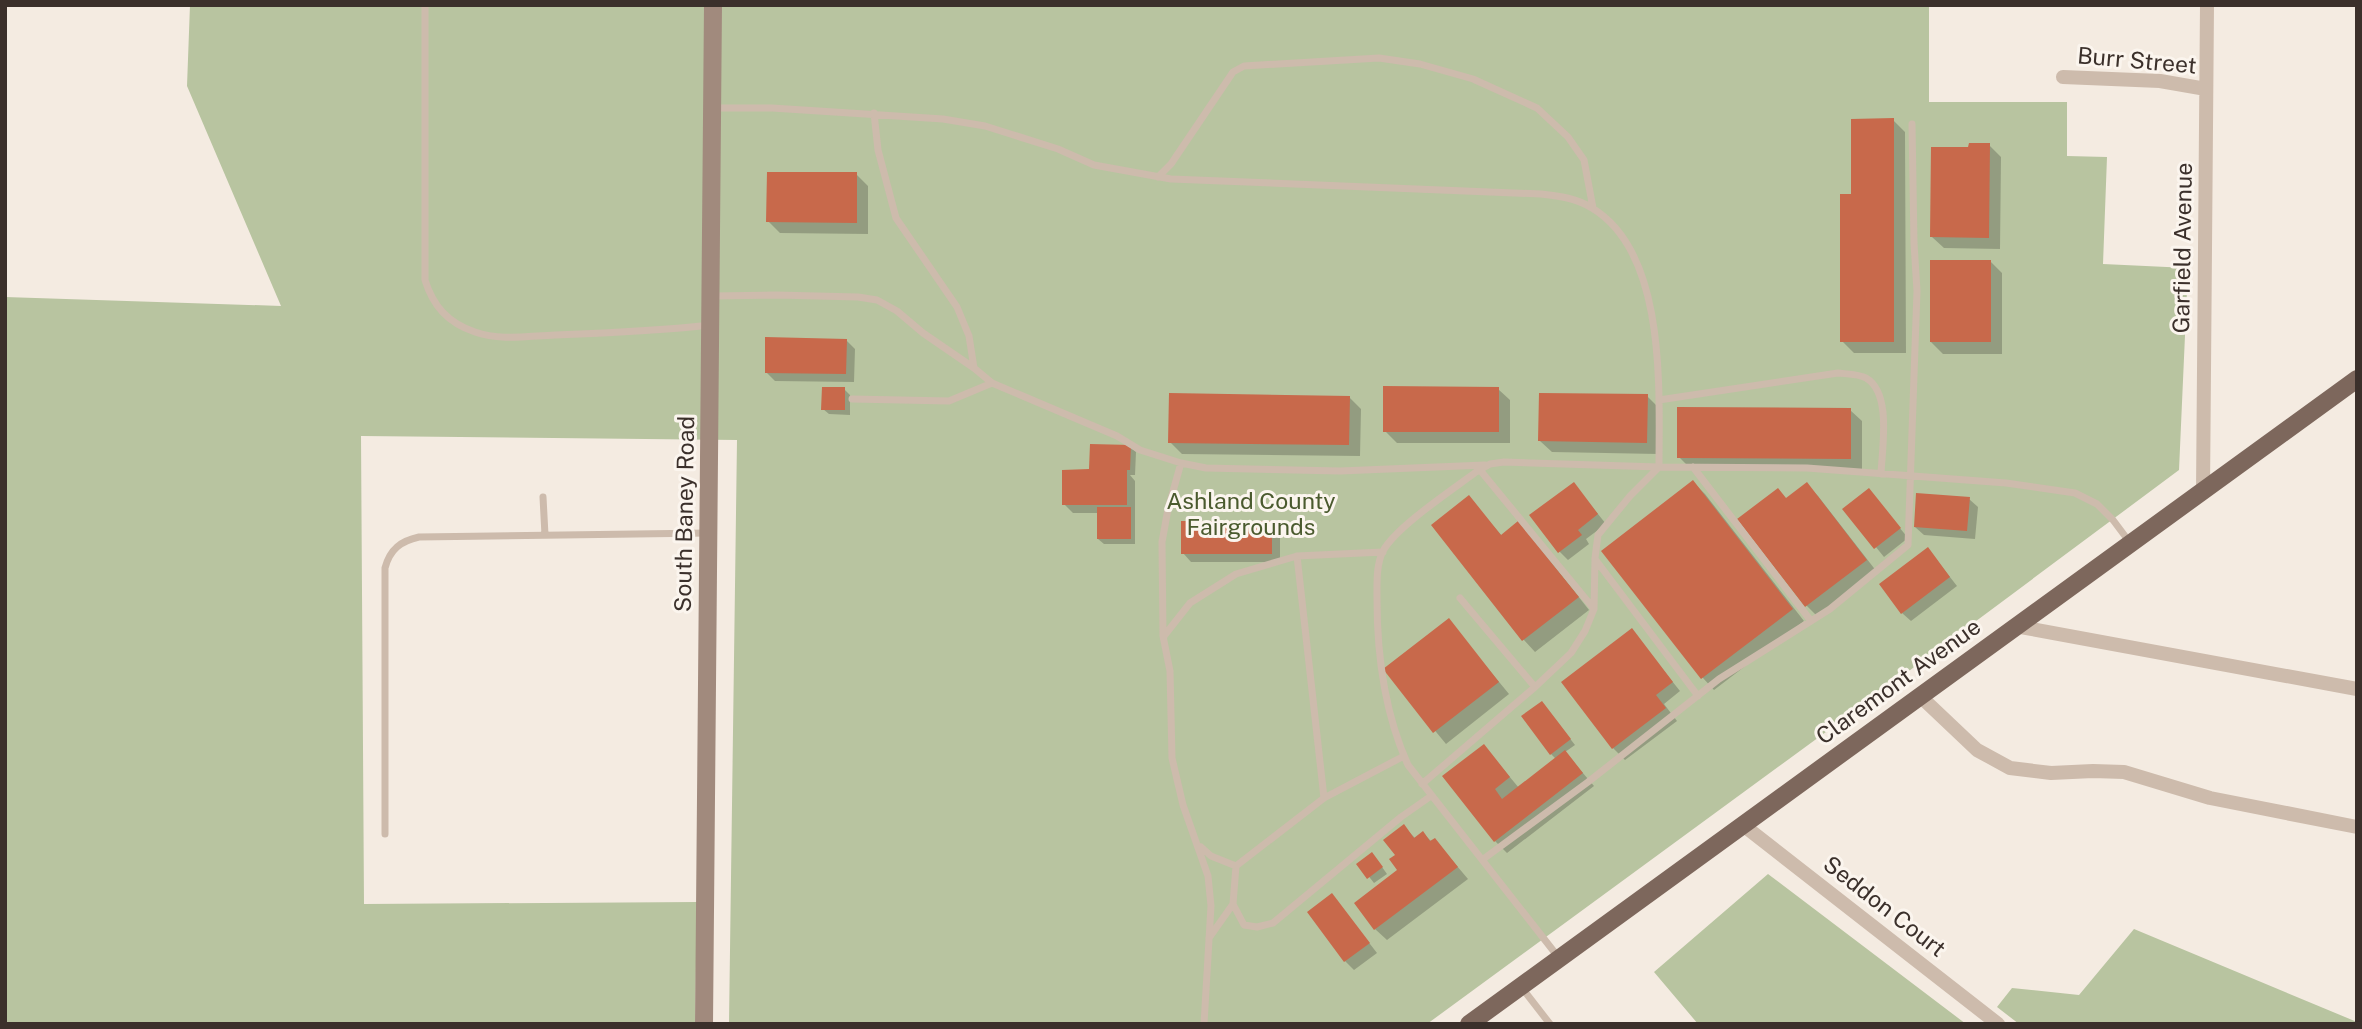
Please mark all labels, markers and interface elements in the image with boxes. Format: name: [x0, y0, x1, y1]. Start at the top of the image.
street label: Burr Street: [2076, 41, 2198, 79]
street label: Garfield Avenue: [2167, 162, 2197, 334]
street label: South Baney Road: [669, 416, 699, 612]
park label: Ashland County Fairgrounds: [1166, 487, 1336, 540]
street label: Claremont Avenue: [1811, 612, 1985, 750]
street label: Seddon Court: [1819, 850, 1951, 962]

